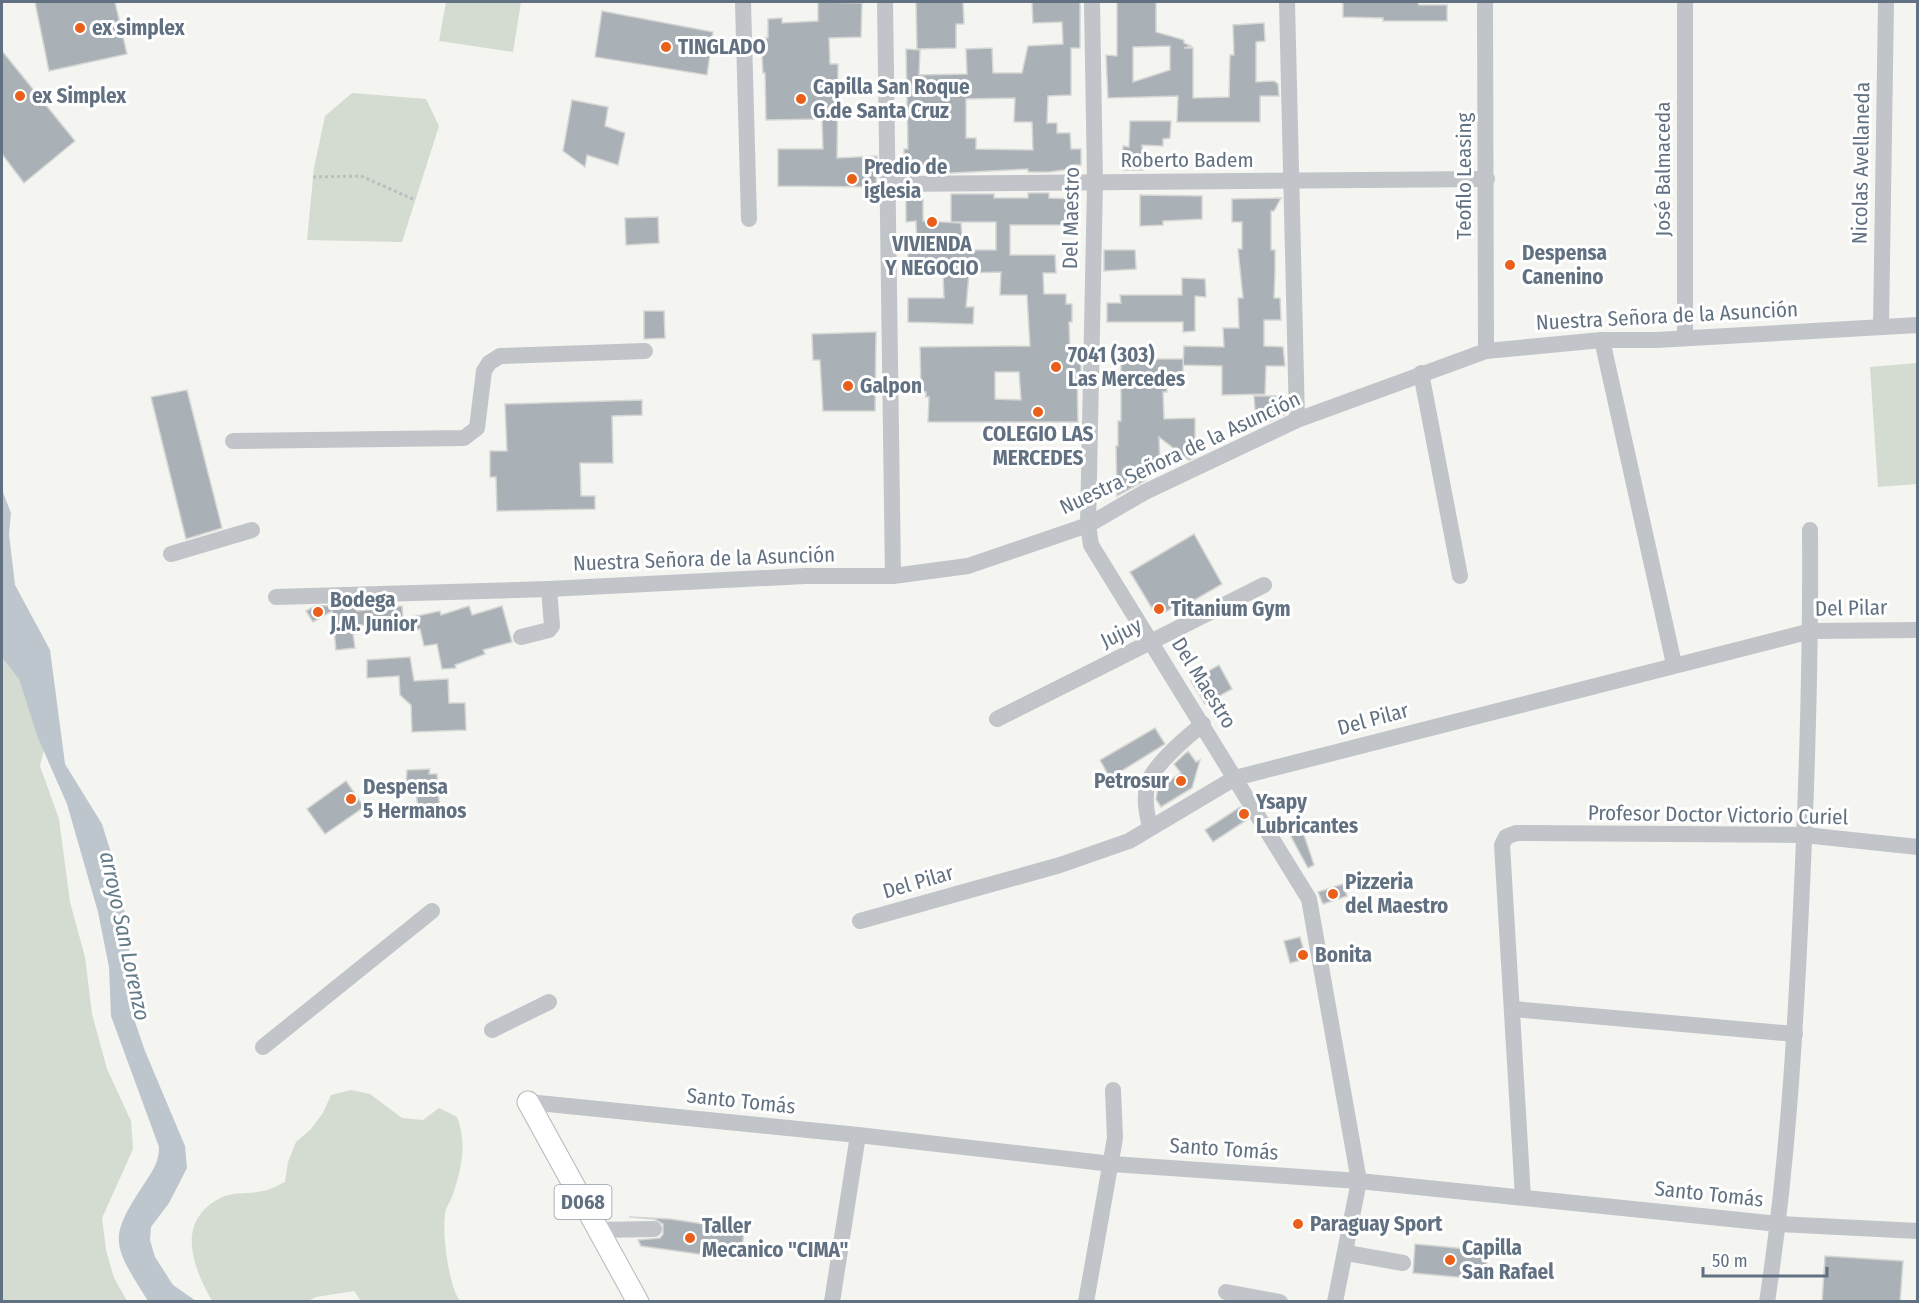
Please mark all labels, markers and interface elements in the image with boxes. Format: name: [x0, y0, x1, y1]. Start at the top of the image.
place label: ex simplex: [92, 15, 186, 41]
marker: ex simplex: [73, 21, 87, 35]
place label: TINGLADO: [678, 34, 766, 60]
marker: TINGLADO: [659, 40, 673, 54]
place label: Capilla San Roque G.de Santa Cruz: [813, 74, 970, 124]
street label: Nicolas Avellaneda: [1847, 82, 1875, 244]
place label: ex Simplex: [32, 83, 127, 109]
marker: ex Simplex: [13, 89, 27, 103]
marker: Capilla San Roque G.de Santa Cruz: [794, 92, 808, 106]
street label: José Balmaceda: [1650, 101, 1676, 237]
street label: Teofilo Leasing: [1451, 112, 1477, 239]
street label: Roberto Badem: [1120, 147, 1254, 173]
place label: Predio de iglesia: [864, 154, 948, 204]
street label: Del Maestro: [1057, 167, 1085, 269]
marker: Predio de iglesia: [845, 172, 859, 186]
marker: VIVIENDA Y NEGOCIO: [925, 215, 939, 229]
place label: VIVIENDA Y NEGOCIO: [884, 231, 979, 281]
place label: Despensa Canenino: [1522, 240, 1607, 290]
marker: Despensa Canenino: [1503, 258, 1517, 272]
street label: Nuestra Señora de la Asunción: [1535, 296, 1799, 336]
place label: 7041 (303) Las Mercedes: [1068, 342, 1185, 392]
marker: 7041 (303) Las Mercedes: [1049, 360, 1063, 374]
place label: Galpon: [860, 373, 922, 399]
marker: Galpon: [841, 379, 855, 393]
street label: Nuestra Señora de la Asunción: [1056, 386, 1304, 520]
marker: COLEGIO LAS MERCEDES: [1031, 405, 1045, 419]
place label: COLEGIO LAS MERCEDES: [983, 421, 1094, 471]
street label: Nuestra Señora de la Asunción: [572, 541, 836, 577]
place label: Bodega J.M. Junior: [329, 587, 418, 637]
street label: Del Pilar: [1815, 594, 1888, 622]
place label: Titanium Gym: [1171, 596, 1291, 622]
marker: Titanium Gym: [1152, 602, 1166, 616]
marker: Bodega J.M. Junior: [311, 605, 325, 619]
street label: Jujuy: [1096, 612, 1146, 654]
street label: Del Maestro: [1166, 633, 1242, 733]
street label: Del Pilar: [1335, 697, 1412, 741]
place label: Petrosur: [1094, 768, 1169, 794]
place label: Despensa 5 Hermanos: [363, 774, 467, 824]
marker: Petrosur: [1174, 774, 1188, 788]
place label: Ysapy Lubricantes: [1255, 789, 1358, 839]
marker: Despensa 5 Hermanos: [344, 792, 358, 806]
street label: Profesor Doctor Victorio Curiel: [1588, 800, 1849, 830]
marker: Ysapy Lubricantes: [1237, 807, 1251, 821]
water label: arroyo San Lorenzo: [94, 849, 156, 1023]
street label: Del Pilar: [880, 859, 957, 904]
place label: Pizzeria del Maestro: [1345, 869, 1448, 919]
marker: Pizzeria del Maestro: [1326, 887, 1340, 901]
place label: Bonita: [1315, 942, 1372, 968]
marker: Bonita: [1296, 948, 1310, 962]
street label: Santo Tomás: [685, 1082, 797, 1120]
street label: Santo Tomás: [1169, 1132, 1279, 1166]
street label: Santo Tomás: [1653, 1175, 1765, 1213]
road number: D068: [554, 1185, 612, 1219]
place label: Paraguay Sport: [1310, 1211, 1443, 1237]
place label: Taller Mecanico "CIMA": [702, 1213, 848, 1263]
marker: Paraguay Sport: [1291, 1217, 1305, 1231]
marker: Taller Mecanico "CIMA": [683, 1231, 697, 1245]
place label: Capilla San Rafael: [1462, 1235, 1554, 1285]
scale bar: [1703, 1240, 1828, 1278]
text: 50 m: [1712, 1250, 1748, 1272]
marker: Capilla San Rafael: [1443, 1253, 1457, 1267]

